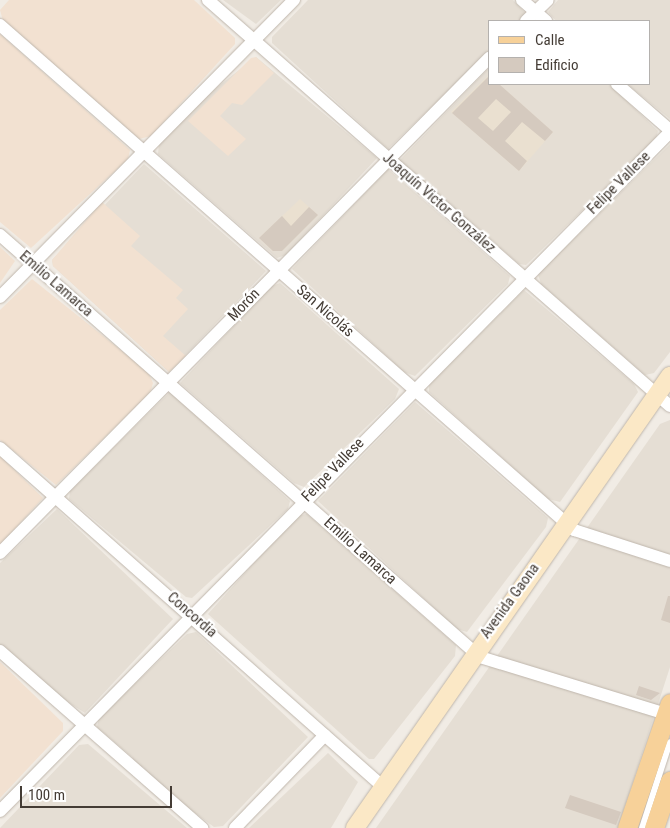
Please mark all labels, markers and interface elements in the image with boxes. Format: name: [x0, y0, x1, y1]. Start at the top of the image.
legend: [488, 20, 650, 85]
text: Calle: [535, 31, 565, 49]
text: Edificio: [535, 56, 578, 74]
street label: Felipe Vallese: [584, 148, 654, 218]
street label: Joaquín Victor González: [379, 149, 499, 257]
street label: Emilio Lamarca: [16, 247, 96, 321]
street label: San Nicolás: [293, 281, 357, 341]
street label: Morón: [224, 285, 264, 325]
street label: Felipe Vallese: [298, 434, 368, 506]
street label: Emilio Lamarca: [320, 514, 400, 588]
street label: Avenida Gaona: [477, 560, 543, 642]
street label: Concordia: [163, 588, 221, 642]
scale bar: [22, 776, 175, 808]
text: 100 m: [28, 786, 65, 804]

